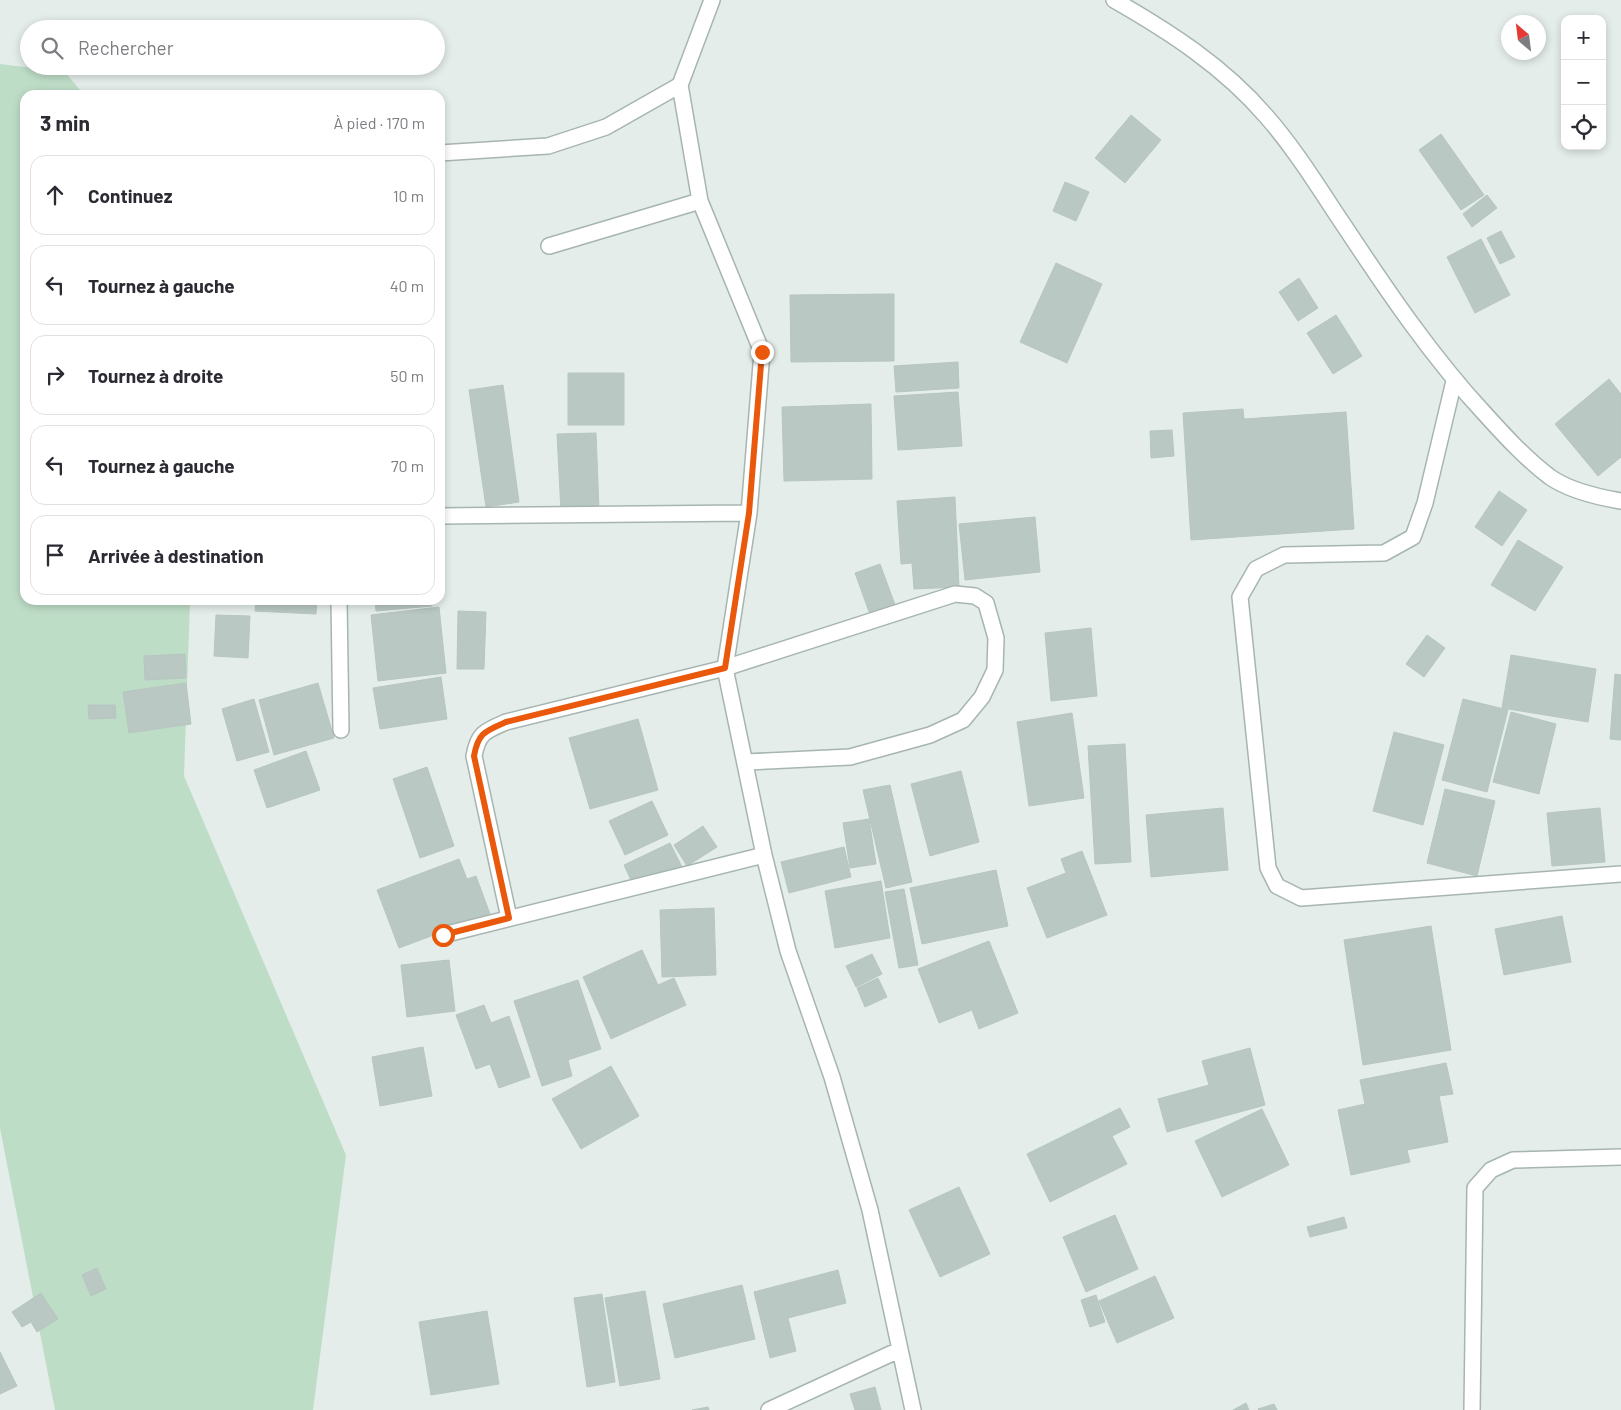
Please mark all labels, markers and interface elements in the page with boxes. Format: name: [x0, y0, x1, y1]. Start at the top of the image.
north arrow: [1501, 15, 1546, 60]
map controls: [1561, 15, 1606, 150]
button: +: [1561, 15, 1606, 60]
search box: [20, 20, 445, 75]
icon: search: [38, 34, 66, 62]
text: Rechercher: [78, 36, 174, 59]
button: −: [1561, 60, 1606, 105]
button: locate: [1561, 105, 1606, 150]
text: 3 min: [40, 110, 90, 135]
text: À pied · 170 m: [334, 113, 425, 132]
icon: ahead: [41, 181, 69, 209]
text: Continuez: [88, 184, 172, 207]
text: 10 m: [393, 186, 424, 205]
icon: left: [41, 271, 69, 299]
text: Tournez à gauche: [88, 274, 235, 297]
text: 40 m: [390, 276, 424, 295]
route end: [751, 341, 774, 364]
icon: right: [41, 361, 69, 389]
text: Tournez à droite: [88, 364, 224, 387]
text: 50 m: [390, 366, 424, 385]
icon: left: [41, 451, 69, 479]
text: Tournez à gauche: [88, 454, 235, 477]
text: 70 m: [391, 456, 424, 475]
icon: arrive: [41, 541, 69, 569]
text: Arrivée à destination: [88, 544, 264, 567]
route start: [432, 924, 455, 947]

